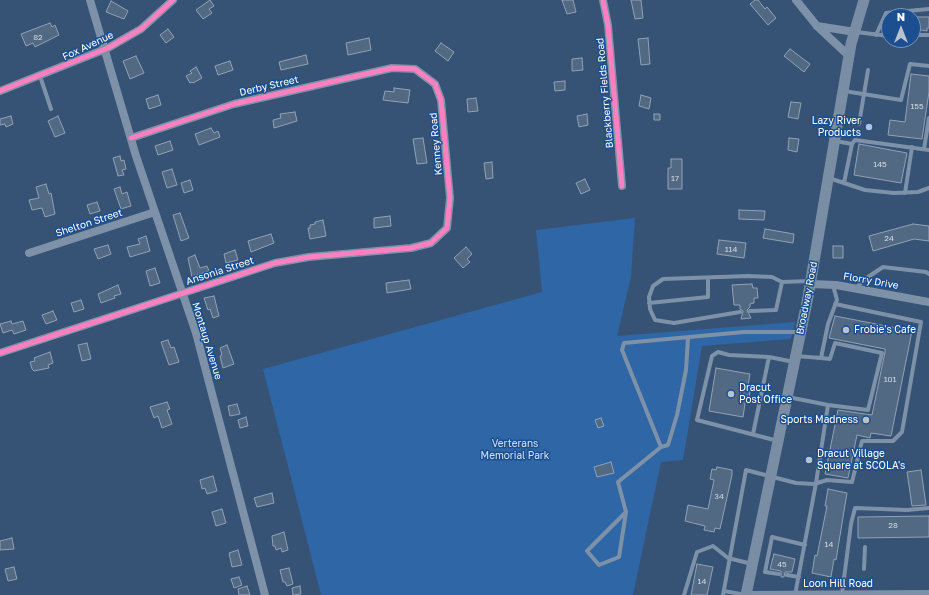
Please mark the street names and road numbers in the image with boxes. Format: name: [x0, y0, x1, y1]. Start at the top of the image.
street label: Fox Avenue: [61, 29, 115, 63]
street label: Blackberry Fields Road: [594, 37, 616, 149]
street label: Derby Street: [238, 73, 300, 99]
street label: Kenney Road: [427, 112, 445, 176]
street label: Shelton Street: [54, 207, 124, 239]
street label: Ansonia Street: [185, 254, 255, 288]
street label: Broadway Road: [794, 260, 820, 336]
street label: Florry Drive: [842, 270, 900, 292]
street label: Montaup Avenue: [190, 301, 224, 381]
street label: Loon Hill Road: [803, 578, 873, 590]

